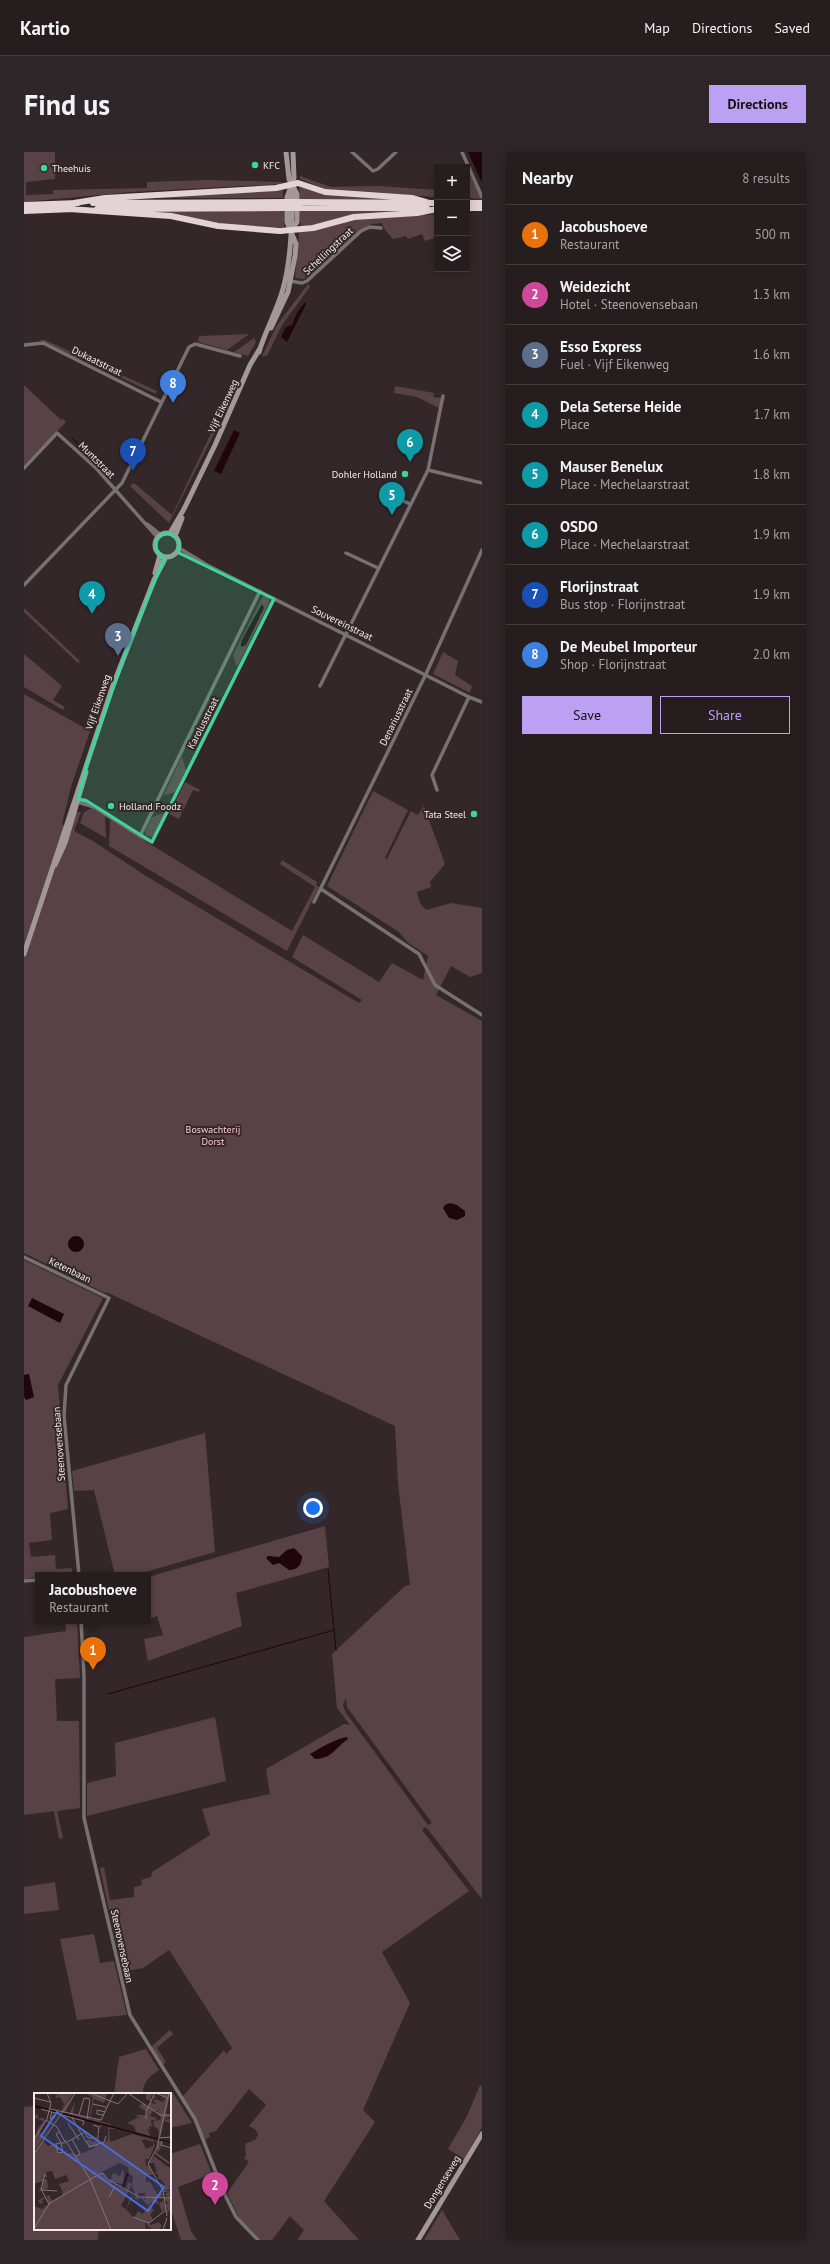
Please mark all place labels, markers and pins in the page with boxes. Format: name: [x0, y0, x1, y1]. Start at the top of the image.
place label: KFC: [263, 159, 280, 172]
marker: KFC: [250, 160, 260, 170]
place label: Theehuis: [52, 162, 91, 175]
marker: Theehuis: [39, 163, 49, 173]
pin: 8: [160, 370, 186, 403]
pin: 6: [397, 429, 423, 462]
pin: 7: [120, 438, 146, 471]
place label: Dohler Holland: [332, 468, 397, 481]
marker: Dohler Holland: [400, 469, 410, 479]
pin: 5: [379, 482, 405, 515]
pin: 4: [79, 581, 105, 614]
pin: 3: [105, 623, 131, 656]
place label: Holland Foodz: [119, 800, 181, 813]
marker: Holland Foodz: [106, 801, 116, 811]
place label: Tata Steel: [424, 808, 466, 821]
marker: Tata Steel: [469, 809, 479, 819]
pin: 1: [80, 1637, 106, 1670]
pin: 2: [202, 2172, 228, 2205]

